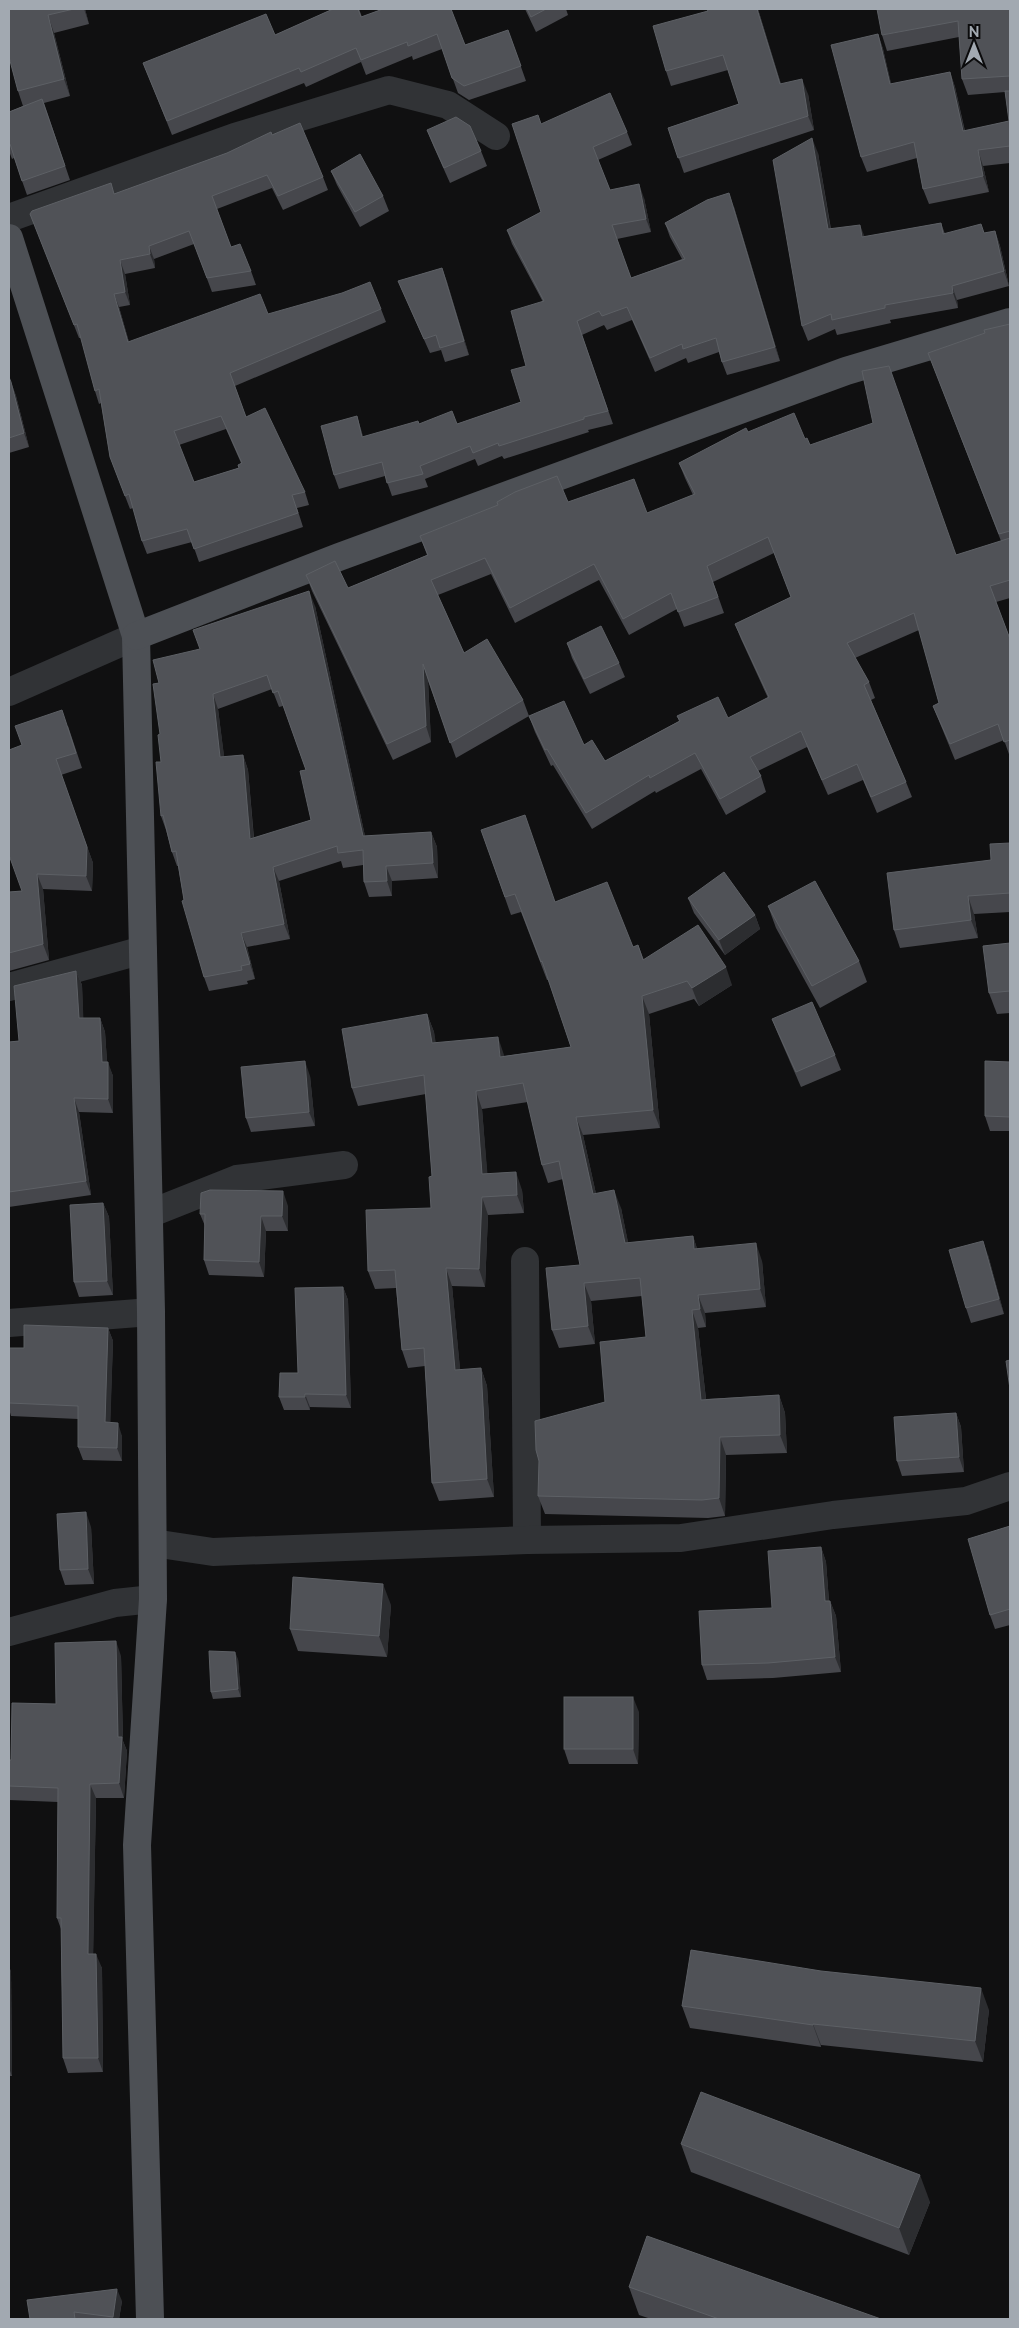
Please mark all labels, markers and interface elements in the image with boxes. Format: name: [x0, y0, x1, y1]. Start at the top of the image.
north arrow: [949, 20, 999, 70]
text: N: [969, 24, 979, 40]

